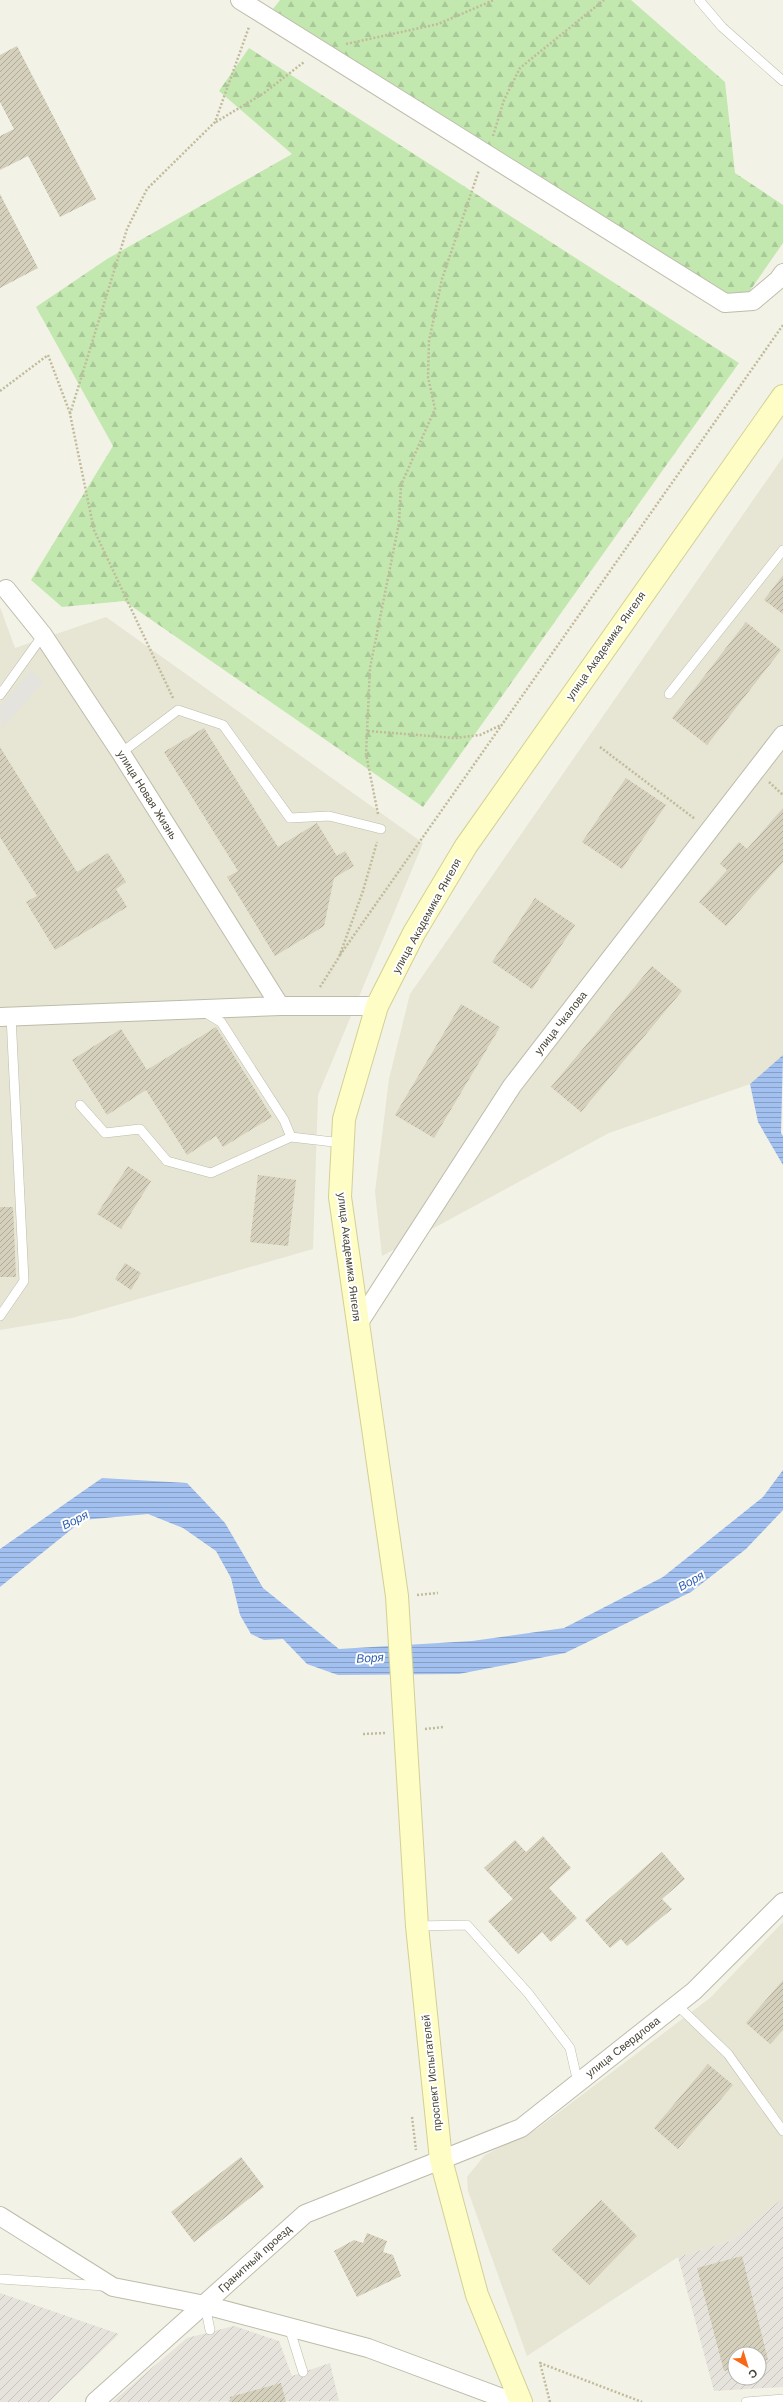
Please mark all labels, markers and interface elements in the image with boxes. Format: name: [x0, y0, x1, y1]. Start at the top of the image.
street label: улица Академика Янгеля: [564, 589, 649, 703]
street label: улица Новая Жизнь: [114, 748, 180, 842]
street label: улица Академика Янгеля: [390, 856, 464, 976]
street label: улица Чкалова: [532, 988, 590, 1057]
street label: улица Академика Янгеля: [335, 1192, 363, 1322]
water label: Воря: [60, 1507, 91, 1533]
water label: Воря: [676, 1568, 707, 1594]
water label: Воря: [356, 1650, 385, 1666]
street label: улица Свердлова: [583, 2013, 663, 2080]
street label: проспект Испытателей: [419, 2014, 445, 2132]
street label: Гранитный проезд: [216, 2222, 295, 2295]
north arrow: [727, 2346, 767, 2386]
text: С: [746, 2366, 760, 2381]

